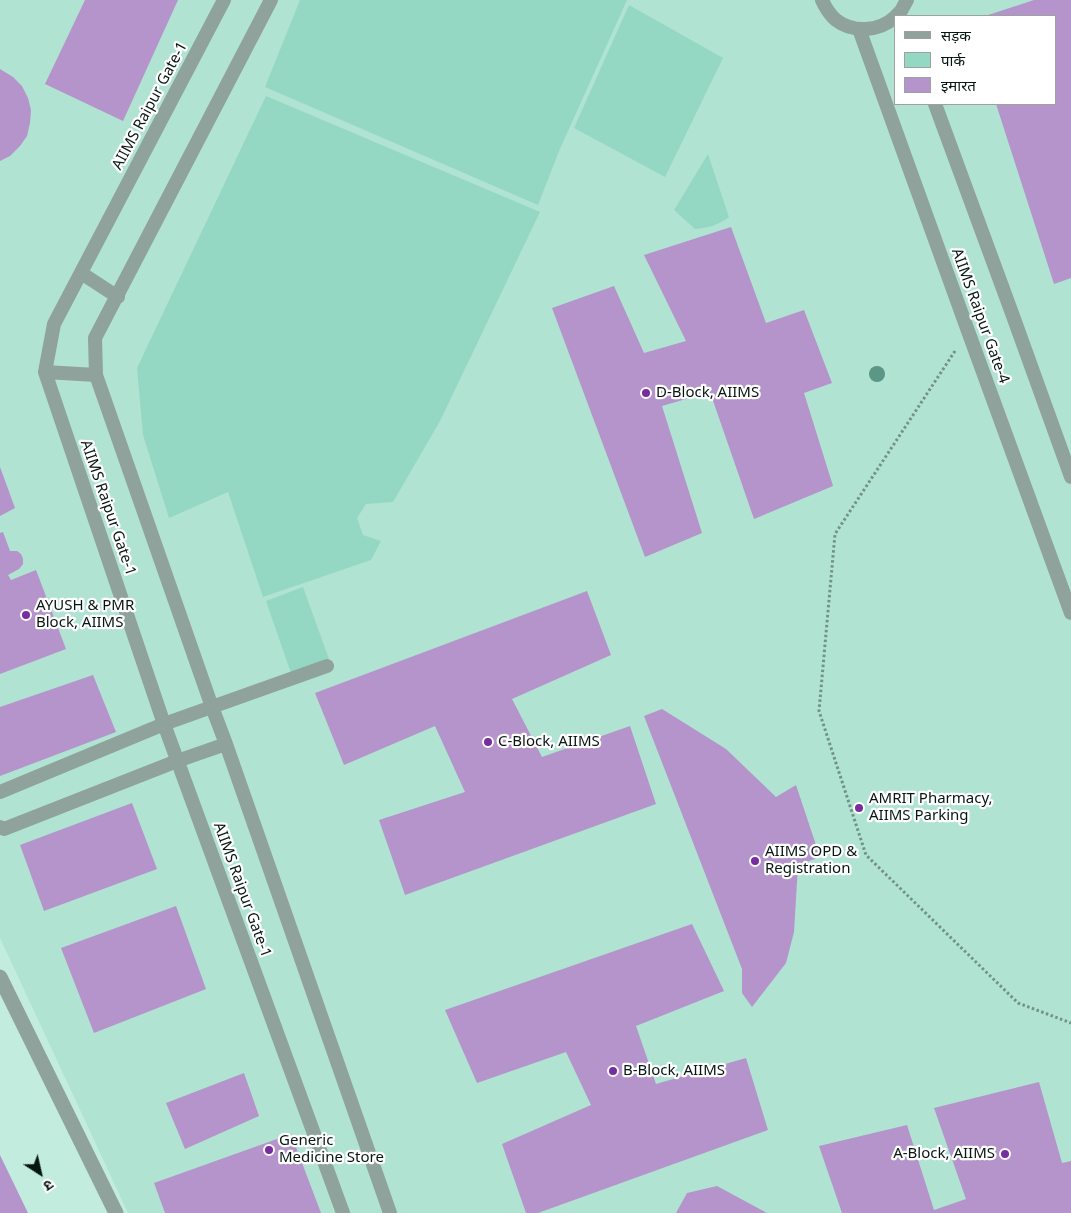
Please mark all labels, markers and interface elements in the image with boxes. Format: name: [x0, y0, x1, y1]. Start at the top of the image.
legend: [894, 15, 1056, 105]
text: सड़क: [941, 25, 971, 45]
street label: AIIMS Raipur Gate-1: [109, 39, 191, 173]
text: पार्क: [941, 50, 965, 70]
text: इमारत: [941, 75, 976, 95]
street label: AIIMS Raipur Gate-4: [947, 246, 1013, 386]
place label: D-Block, AIIMS: [656, 384, 759, 402]
marker: D-Block, AIIMS: [640, 387, 652, 399]
street label: AIIMS Raipur Gate-1: [76, 438, 140, 578]
place label: AYUSH & PMR Block, AIIMS: [36, 597, 134, 632]
marker: AYUSH & PMR Block, AIIMS: [20, 609, 32, 621]
place label: C-Block, AIIMS: [498, 733, 600, 751]
marker: C-Block, AIIMS: [482, 736, 494, 748]
place label: AMRIT Pharmacy, AIIMS Parking: [869, 790, 993, 825]
marker: AMRIT Pharmacy, AIIMS Parking: [853, 802, 865, 814]
street label: AIIMS Raipur Gate-1: [209, 820, 275, 960]
place label: AIIMS OPD & Registration: [765, 843, 857, 878]
marker: AIIMS OPD & Registration: [749, 855, 761, 867]
place label: B-Block, AIIMS: [623, 1062, 725, 1080]
marker: B-Block, AIIMS: [607, 1065, 619, 1077]
place label: Generic Medicine Store: [279, 1132, 384, 1167]
marker: Generic Medicine Store: [263, 1144, 275, 1156]
place label: A-Block, AIIMS: [893, 1145, 995, 1163]
north arrow: [15, 1148, 65, 1198]
marker: A-Block, AIIMS: [999, 1148, 1011, 1160]
text: उ: [40, 1176, 58, 1196]

